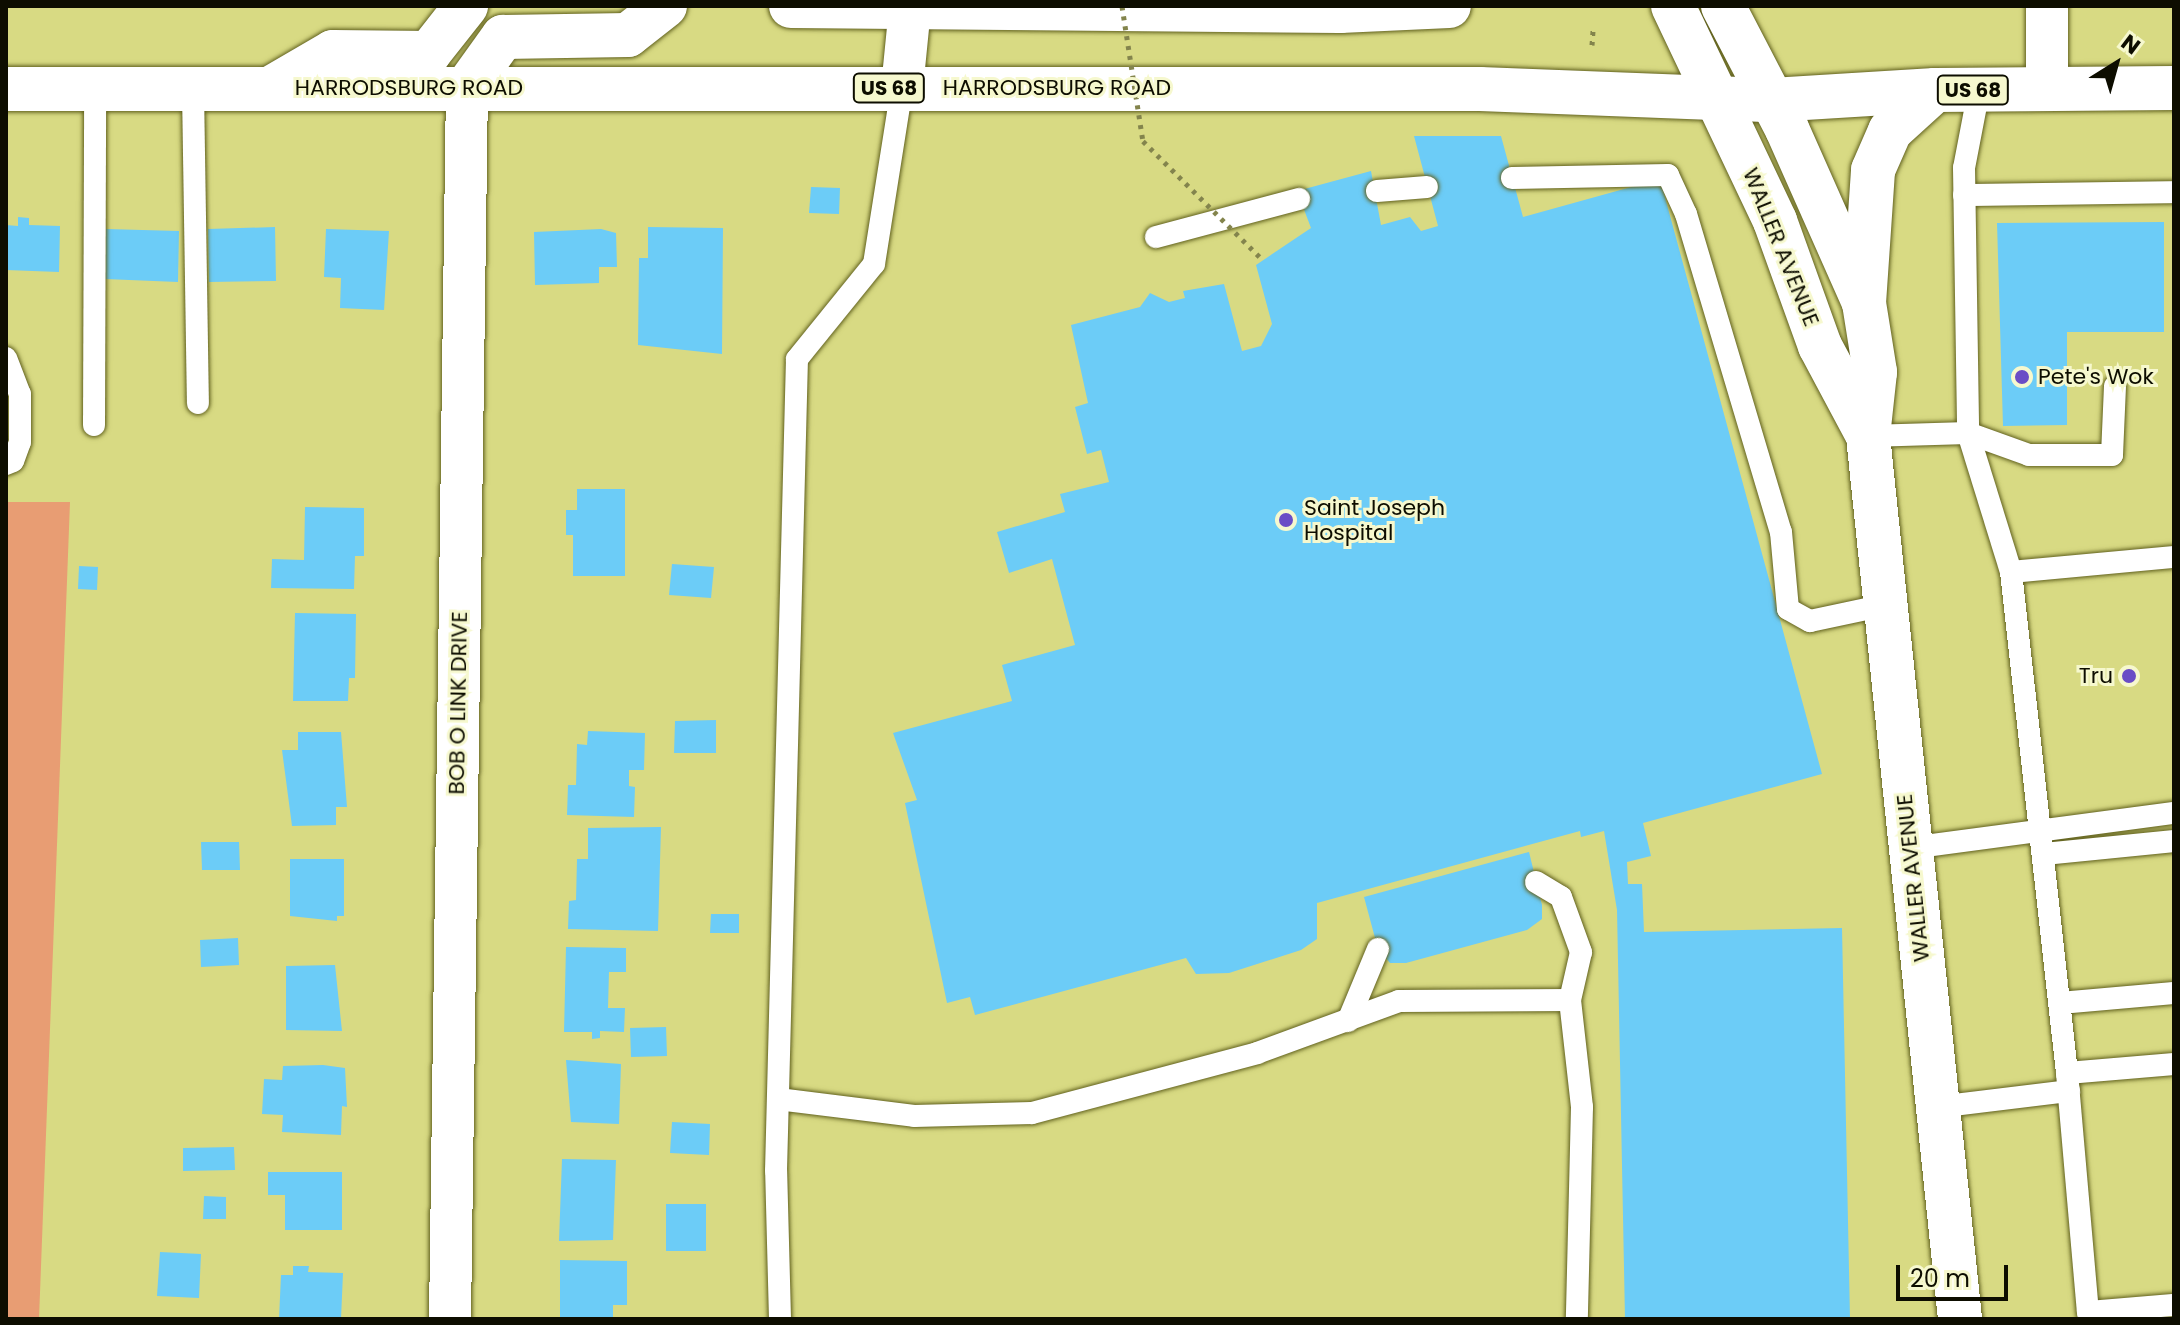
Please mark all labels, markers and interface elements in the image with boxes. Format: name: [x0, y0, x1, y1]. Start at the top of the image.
north arrow: [2076, 24, 2156, 104]
text: N: [2115, 27, 2147, 62]
road number: US 68: [851, 72, 927, 104]
road number: US 68: [1935, 74, 2011, 106]
street label: HARRODSBURG ROAD: [295, 75, 523, 101]
street label: HARRODSBURG ROAD: [943, 75, 1171, 101]
street label: WALLER AVENUE: [1737, 164, 1825, 330]
place label: Pete's Wok: [2038, 364, 2154, 390]
marker: Pete's Wok: [2013, 368, 2031, 386]
place label: Saint Joseph Hospital: [1304, 494, 1445, 546]
marker: Saint Joseph Hospital: [1275, 509, 1297, 531]
street label: BOB O LINK DRIVE: [443, 611, 473, 795]
place label: Tru: [2079, 663, 2113, 689]
marker: Tru: [2120, 667, 2138, 685]
street label: WALLER AVENUE: [1891, 793, 1935, 963]
scale bar: [1900, 1249, 2012, 1299]
text: 20 m: [1910, 1262, 1970, 1295]

